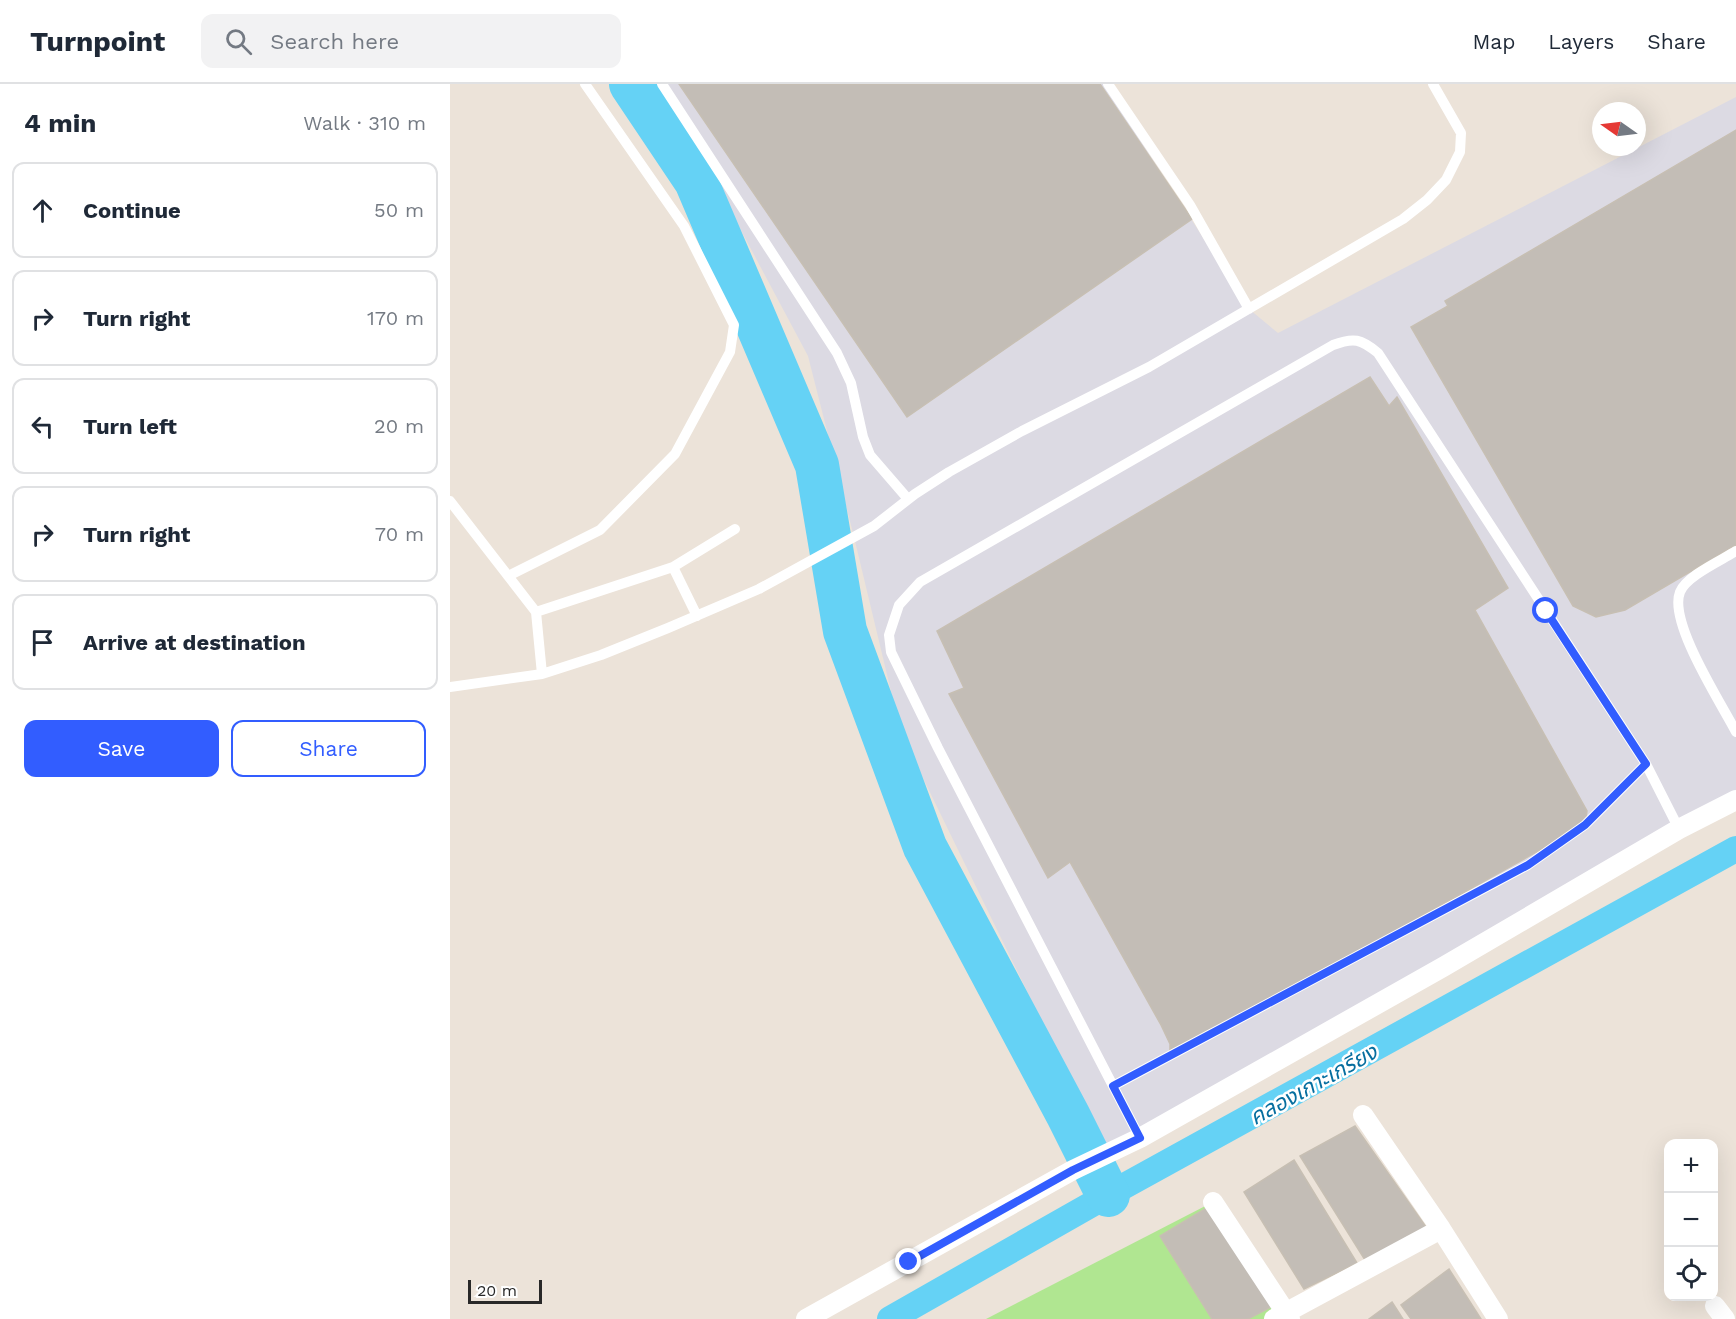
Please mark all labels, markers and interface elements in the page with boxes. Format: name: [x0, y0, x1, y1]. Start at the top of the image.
search box: [201, 14, 621, 68]
text: Turnpoint: [30, 25, 165, 58]
icon: search: [222, 25, 255, 58]
text: Search here: [270, 29, 399, 54]
text: Map: [1472, 29, 1515, 54]
text: Layers: [1548, 29, 1614, 54]
text: Share: [1647, 29, 1706, 54]
north arrow: [1592, 102, 1646, 156]
text: 4 min: [24, 108, 96, 138]
text: Walk · 310 m: [303, 111, 426, 135]
icon: ahead: [26, 194, 59, 227]
text: Continue: [83, 198, 181, 223]
text: 50 m: [374, 198, 424, 222]
icon: right: [26, 302, 59, 335]
text: Turn right: [83, 306, 190, 331]
text: 170 m: [367, 306, 424, 330]
icon: left: [26, 410, 59, 443]
text: Turn left: [83, 414, 177, 439]
text: 20 m: [374, 414, 424, 438]
icon: right: [26, 518, 59, 551]
text: Turn right: [83, 522, 190, 547]
text: 70 m: [375, 522, 424, 546]
route start: [1532, 597, 1558, 623]
icon: arrive: [26, 626, 59, 659]
text: Arrive at destination: [83, 630, 306, 655]
button: Save: [24, 720, 219, 777]
button: Share: [231, 720, 426, 777]
water label: คลองเกาะเกรียง: [1245, 1039, 1382, 1130]
map controls: [1664, 1139, 1718, 1301]
button: +: [1664, 1139, 1718, 1193]
button: −: [1664, 1193, 1718, 1247]
button: locate: [1664, 1247, 1718, 1301]
route end: [895, 1248, 921, 1274]
scale bar: [468, 1277, 542, 1304]
text: 20 m: [477, 1281, 517, 1300]

